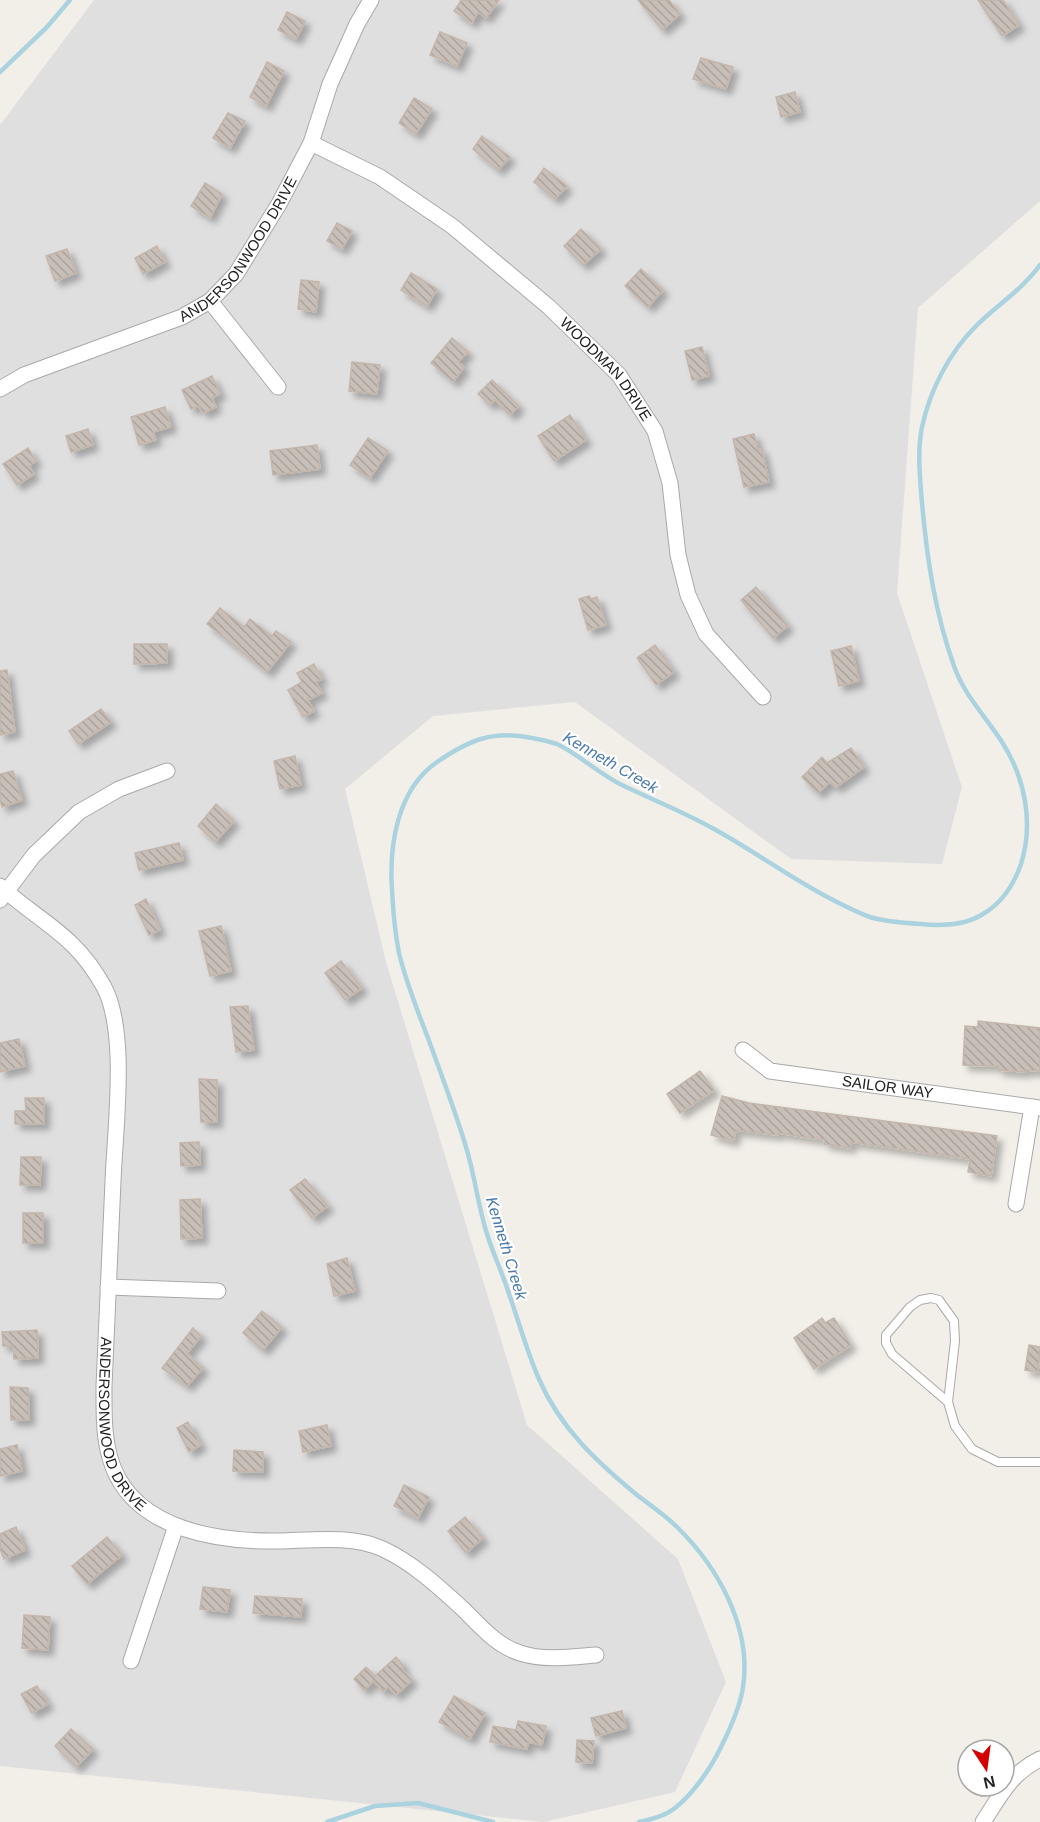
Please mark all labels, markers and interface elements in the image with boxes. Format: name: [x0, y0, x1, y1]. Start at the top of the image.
street label: ANDERSONWOOD DRIVE: [176, 173, 300, 325]
street label: WOODMAN DRIVE: [557, 314, 655, 424]
water label: Kenneth Creek: [560, 728, 662, 797]
street label: SAILOR WAY: [841, 1072, 934, 1101]
water label: Kenneth Creek: [483, 1195, 531, 1303]
street label: ANDERSONWOOD DRIVE: [96, 1337, 150, 1514]
north arrow: [956, 1738, 1016, 1798]
text: N: [982, 1773, 997, 1792]

